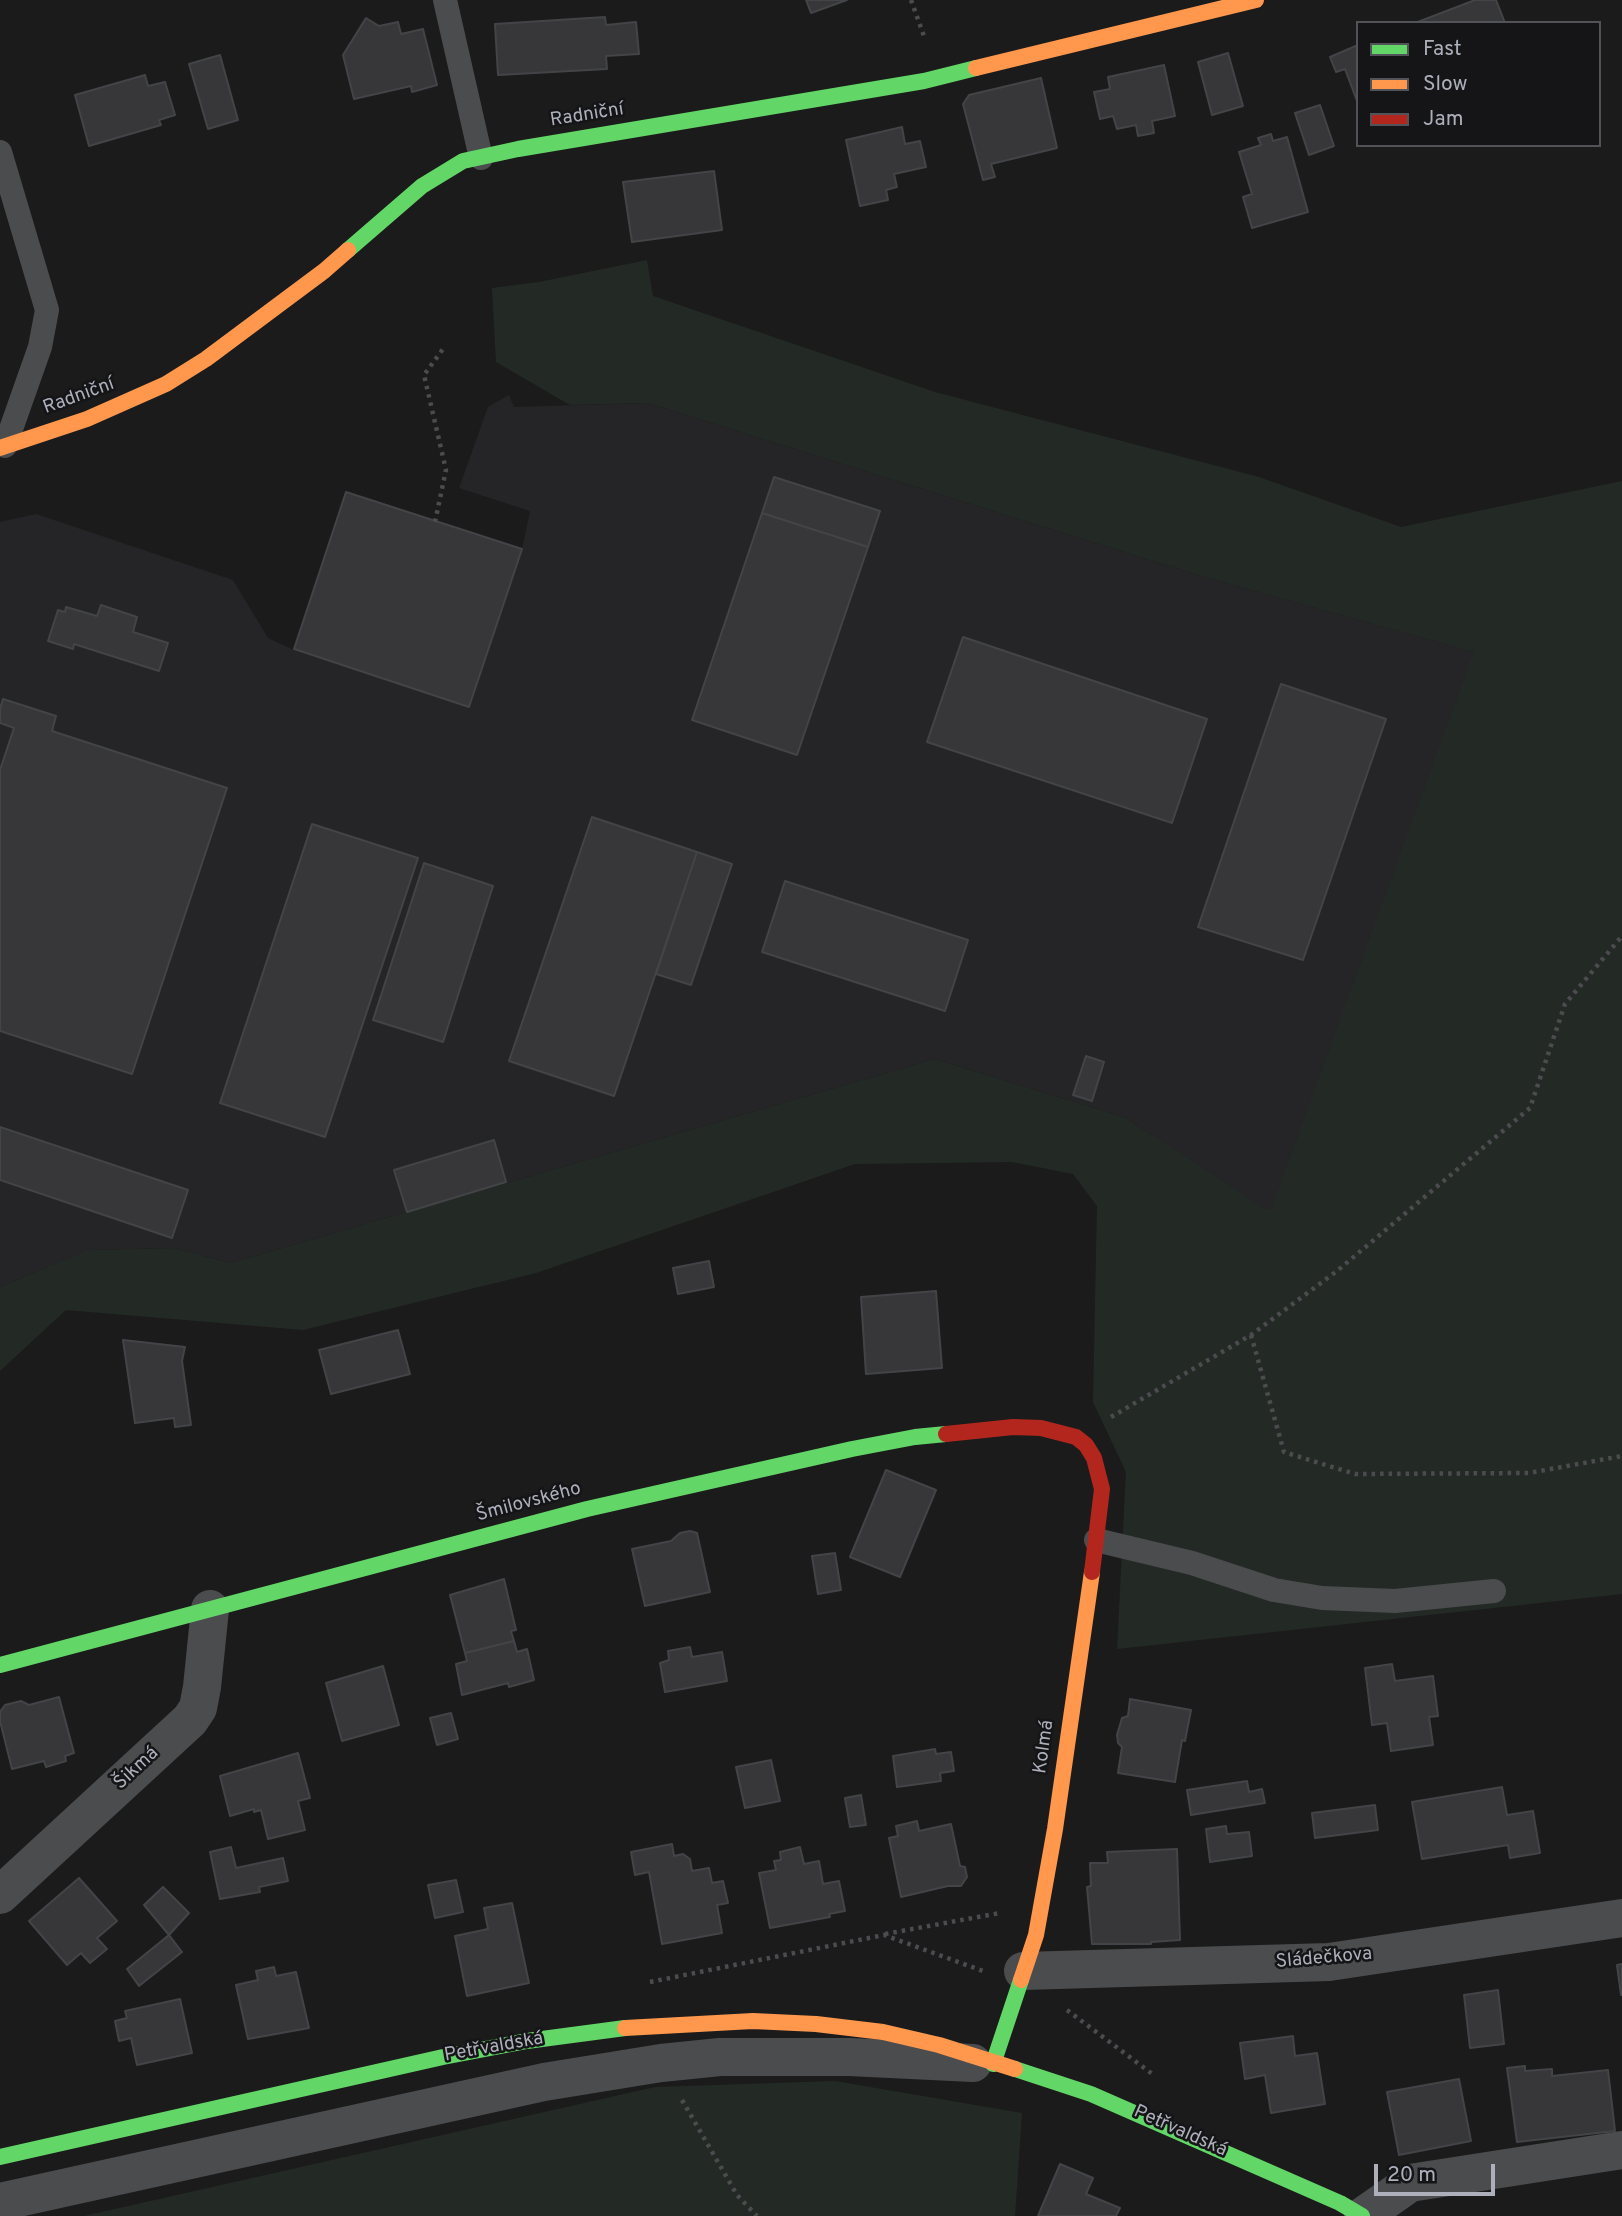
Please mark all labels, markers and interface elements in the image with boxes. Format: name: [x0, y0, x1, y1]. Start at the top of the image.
legend: [1356, 21, 1601, 147]
text: Fast: [1423, 36, 1462, 63]
text: Slow: [1423, 71, 1468, 98]
street label: Radniční: [549, 99, 625, 133]
text: Jam: [1423, 106, 1464, 133]
street label: Radniční: [40, 374, 118, 420]
street label: Šmilovského: [474, 1478, 584, 1528]
street label: Kolmá: [1030, 1719, 1060, 1775]
street label: Šikmá: [110, 1743, 164, 1795]
street label: Sládečkova: [1275, 1943, 1373, 1975]
street label: Petřvaldská: [443, 2028, 545, 2068]
street label: Petřvaldská: [1130, 2101, 1230, 2163]
scale bar: [1377, 2150, 1498, 2194]
text: 20 m: [1387, 2162, 1436, 2189]

